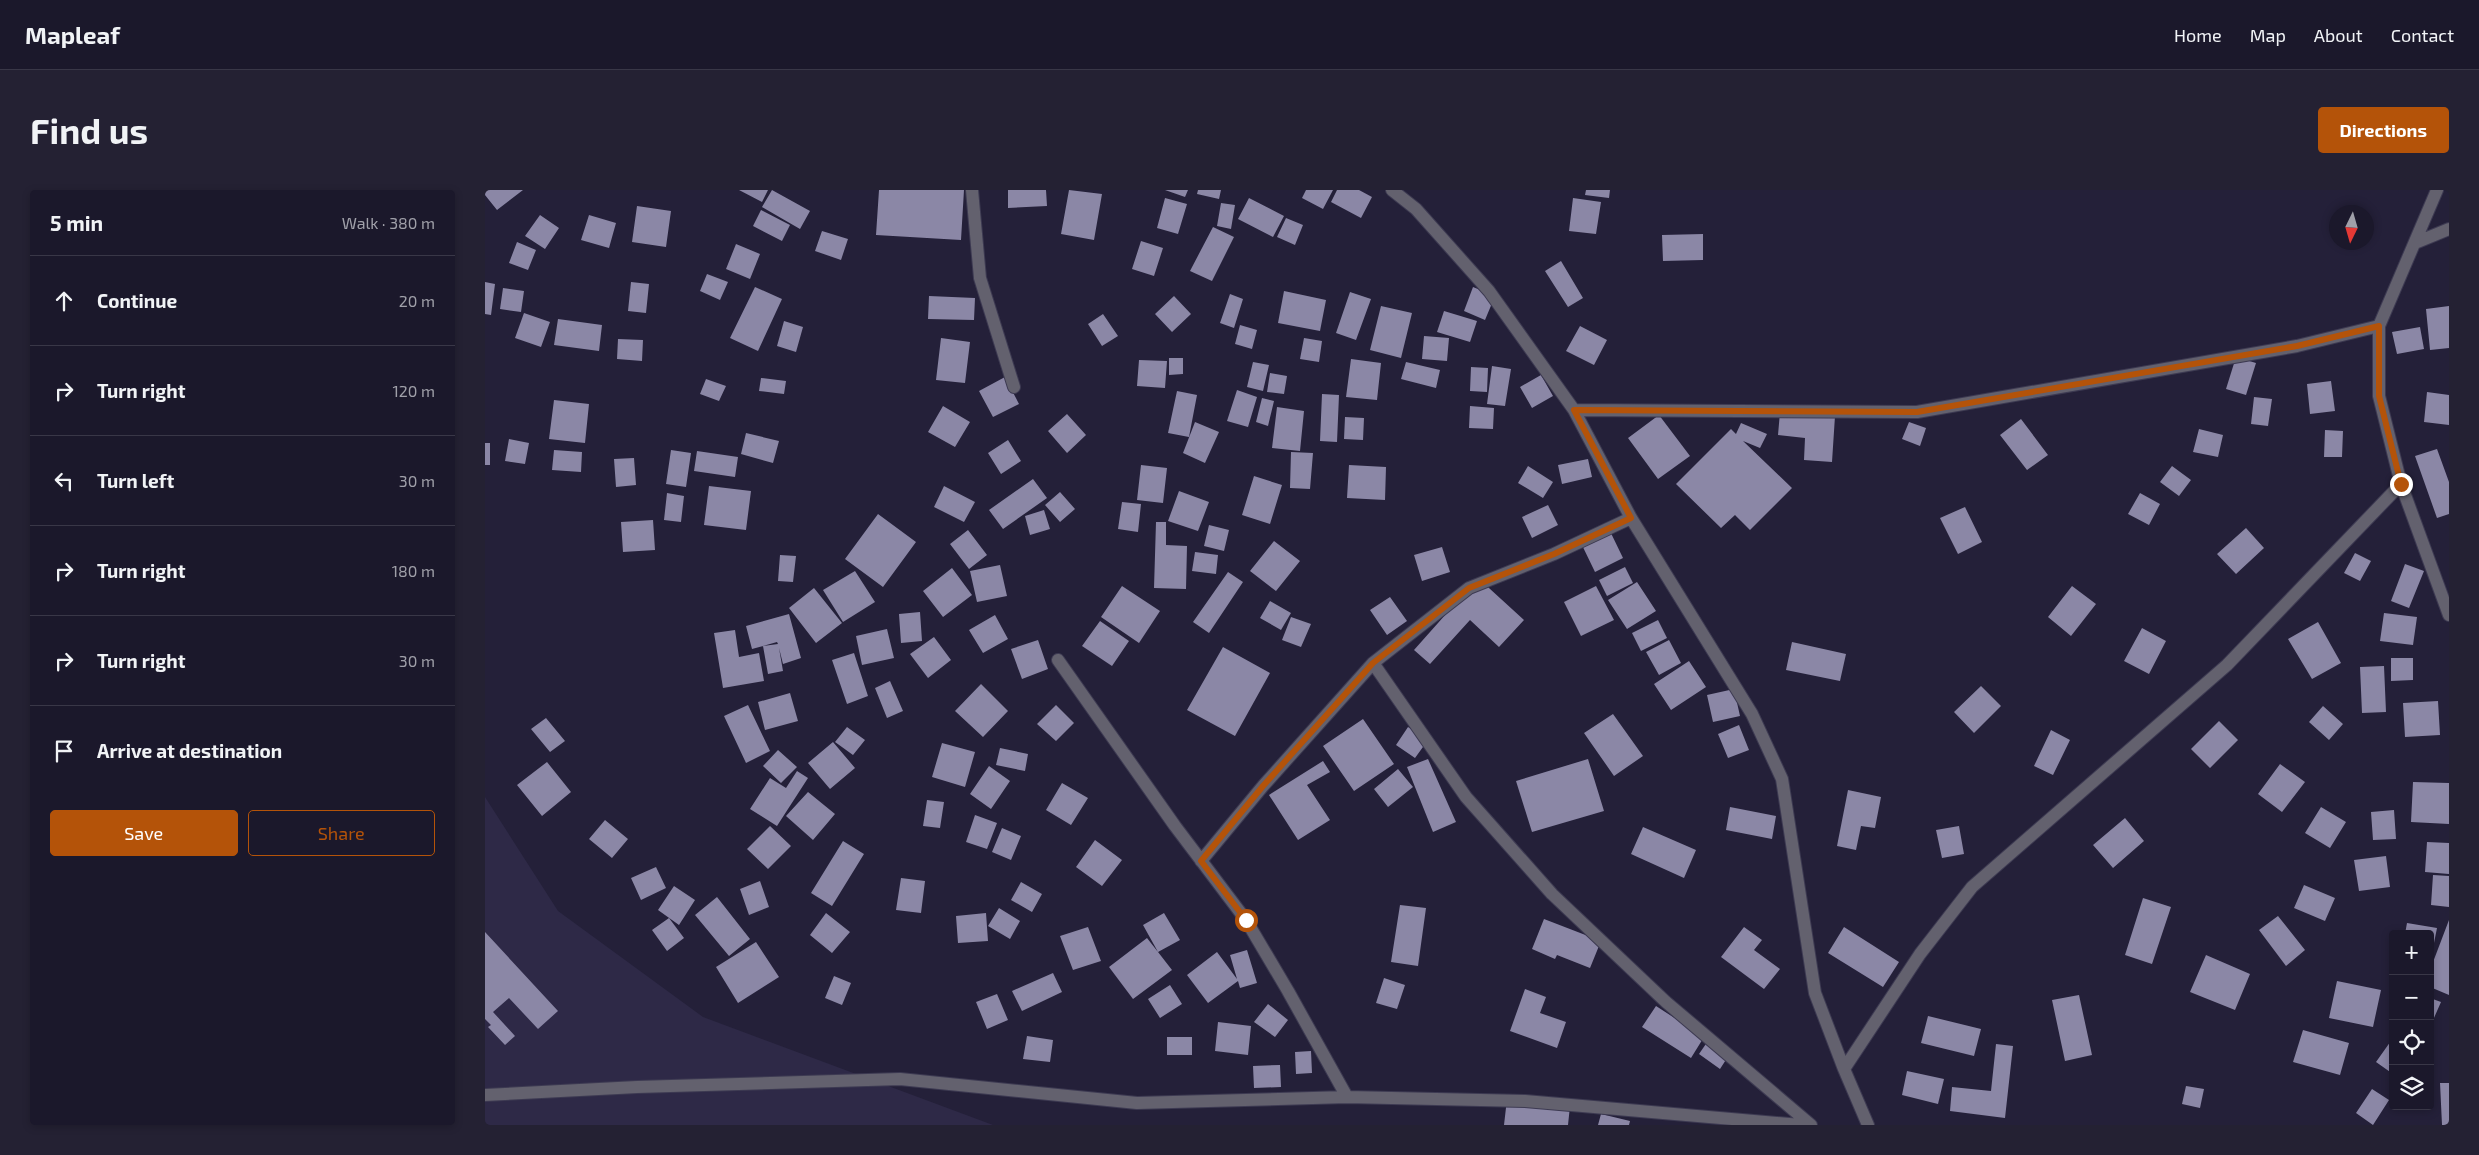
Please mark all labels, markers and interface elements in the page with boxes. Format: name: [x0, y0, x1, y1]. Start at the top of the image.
text: Mapleaf: [25, 20, 120, 49]
text: Home: [2174, 24, 2222, 46]
text: Map: [2250, 24, 2286, 46]
text: About: [2314, 24, 2363, 46]
text: Contact: [2391, 24, 2454, 46]
button: Directions: [2318, 107, 2449, 153]
text: Find us: [30, 109, 148, 151]
north arrow: [2329, 205, 2374, 250]
text: 5 min: [50, 210, 103, 235]
text: Walk · 380 m: [342, 213, 435, 232]
icon: ahead: [50, 287, 78, 315]
text: Continue: [97, 289, 177, 312]
text: 20 m: [399, 291, 435, 310]
icon: right: [50, 377, 78, 405]
text: Turn right: [97, 379, 185, 402]
text: 120 m: [392, 381, 435, 400]
icon: left: [50, 467, 78, 495]
text: Turn left: [97, 469, 174, 492]
text: 30 m: [399, 471, 435, 490]
route end: [2390, 473, 2413, 496]
icon: right: [50, 557, 78, 585]
text: Turn right: [97, 559, 185, 582]
text: 180 m: [392, 561, 435, 580]
icon: right: [50, 647, 78, 675]
text: Turn right: [97, 649, 185, 672]
text: 30 m: [399, 651, 435, 670]
icon: arrive: [50, 737, 78, 765]
text: Arrive at destination: [97, 739, 282, 762]
button: Save: [50, 810, 238, 856]
button: Share: [248, 810, 435, 856]
route start: [1235, 909, 1258, 932]
map controls: [2389, 930, 2434, 1110]
button: +: [2389, 930, 2434, 975]
button: −: [2389, 975, 2434, 1020]
button: locate: [2389, 1020, 2434, 1065]
button: layers: [2389, 1065, 2434, 1110]

